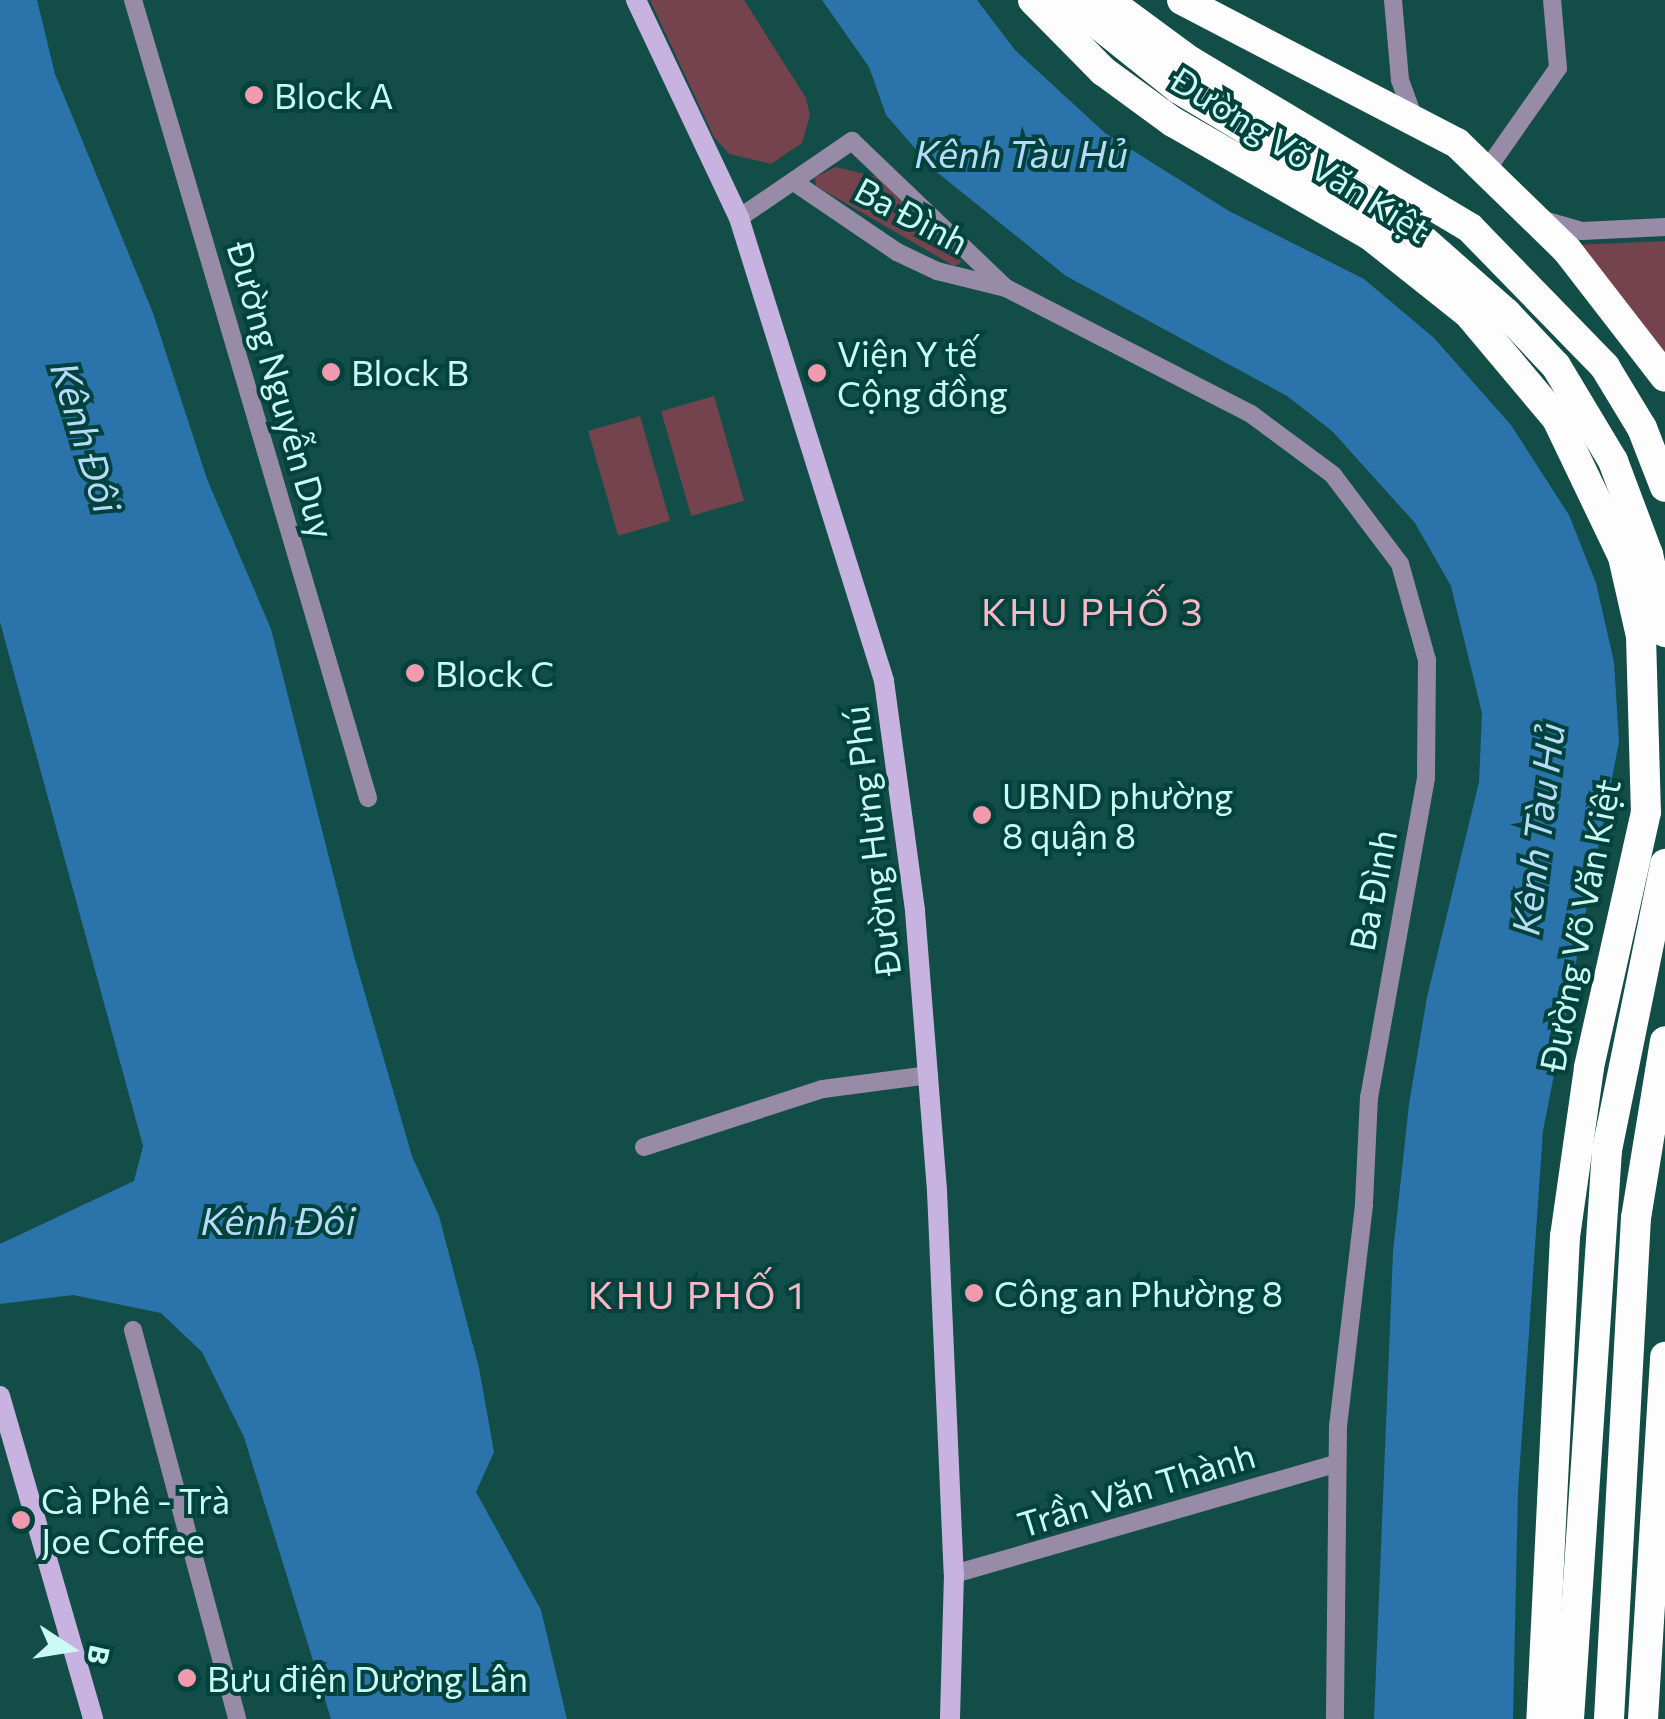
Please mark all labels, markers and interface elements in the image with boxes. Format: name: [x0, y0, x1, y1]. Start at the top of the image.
street label: Đường Võ Văn Kiệt: [1164, 57, 1438, 251]
place label: Block A: [274, 74, 394, 116]
marker: Block A: [243, 84, 265, 106]
water label: Kênh Tàu Hủ: [914, 130, 1128, 176]
street label: Ba Đình: [848, 168, 976, 262]
street label: Đường Nguyễn Duy: [220, 237, 344, 543]
place label: Viện Y tế Cộng đồng: [837, 332, 1008, 414]
place label: Block B: [351, 351, 469, 393]
water label: Kênh Đôi: [43, 356, 131, 518]
marker: Block B: [320, 361, 342, 383]
marker: Viện Y tế Cộng đồng: [806, 362, 828, 384]
district label: KHU PHỐ 3: [981, 588, 1205, 634]
place label: Block C: [435, 652, 554, 694]
marker: Block C: [404, 662, 426, 684]
street label: Đường Hưng Phú: [834, 704, 908, 978]
water label: Kênh Tàu Hủ: [1501, 720, 1573, 938]
place label: UBND phường 8 quận 8: [1002, 774, 1233, 856]
street label: Đường Võ Văn Kiệt: [1530, 775, 1628, 1075]
marker: UBND phường 8 quận 8: [971, 804, 993, 826]
street label: Ba Đình: [1340, 826, 1404, 954]
water label: Kênh Đôi: [200, 1197, 356, 1243]
district label: KHU PHỐ 1: [588, 1271, 806, 1317]
place label: Công an Phường 8: [994, 1272, 1283, 1314]
marker: Công an Phường 8: [963, 1282, 985, 1304]
street label: Trần Văn Thành: [1012, 1433, 1260, 1545]
place label: Cà Phê - Trà Joe Coffee: [41, 1479, 230, 1561]
marker: Cà Phê - Trà Joe Coffee: [10, 1509, 32, 1531]
north arrow: [20, 1599, 120, 1699]
text: B: [81, 1643, 118, 1668]
place label: Bưu điện Dương Lân: [207, 1657, 528, 1699]
marker: Bưu điện Dương Lân: [176, 1667, 198, 1689]

